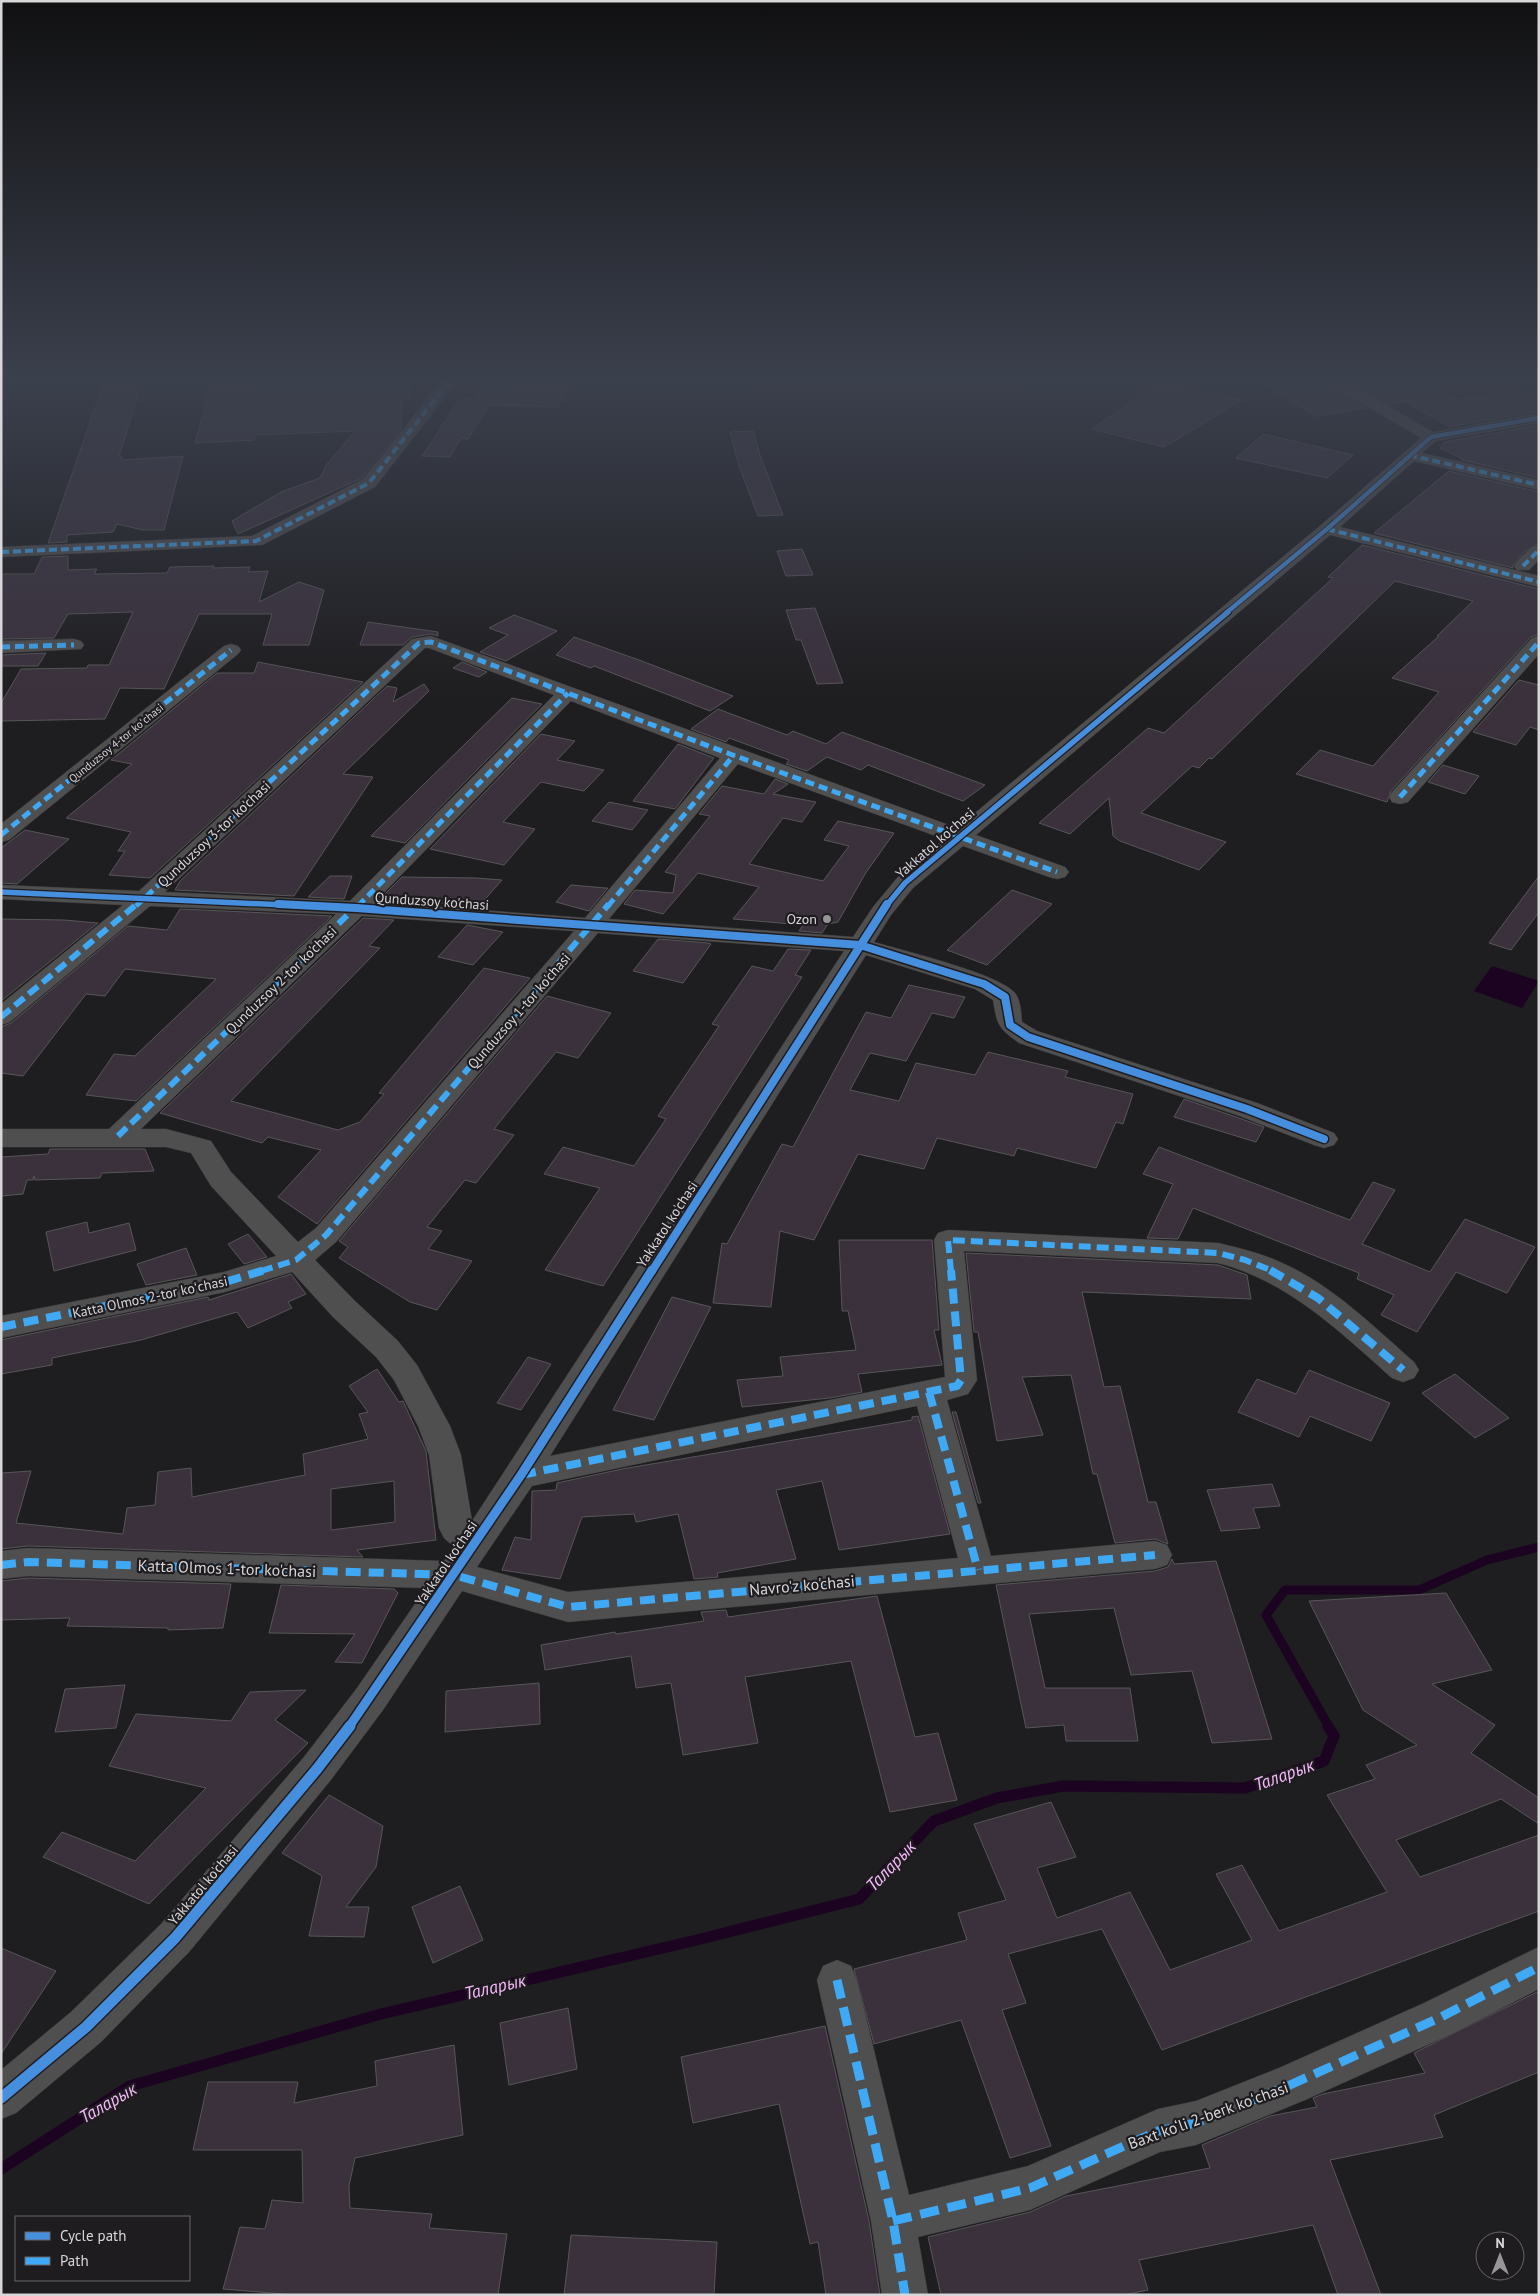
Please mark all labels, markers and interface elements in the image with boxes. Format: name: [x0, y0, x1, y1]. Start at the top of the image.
street label: Qunduzsoy 4-tor koʻchasi: [66, 700, 166, 786]
street label: Qunduzsoy 3-tor ko'chasi: [154, 777, 274, 891]
street label: Yakkatol ko'chasi: [892, 804, 978, 882]
street label: Qunduzsoy ko'chasi: [374, 888, 490, 914]
place label: Ozon: [787, 910, 817, 928]
marker: Ozon: [821, 913, 833, 925]
street label: Qunduzsoy 2-tor ko'chasi: [222, 922, 340, 1038]
street label: Qunduzsoy 1-tor ko'chasi: [464, 949, 574, 1073]
street label: Yakkatol ko'chasi: [632, 1177, 702, 1271]
street label: Katta Olmos 2-tor koʻchasi: [71, 1272, 229, 1322]
street label: Yakkatol ko'chasi: [411, 1517, 481, 1609]
street label: Katta Olmos 1-tor ko'chasi: [137, 1555, 317, 1581]
street label: Navro'z ko'chasi: [748, 1570, 856, 1600]
water label: Таларык: [1250, 1753, 1318, 1796]
water label: Таларык: [861, 1835, 921, 1896]
street label: Yakkatol ko'chasi: [164, 1841, 242, 1929]
water label: Таларык: [462, 1968, 529, 2005]
water label: Таларык: [75, 2077, 141, 2128]
street label: Baxt ko‘li 2-berk koʻchasi: [1125, 2077, 1291, 2153]
legend: [15, 2216, 190, 2281]
text: Cycle path: [60, 2226, 126, 2245]
north arrow: [1475, 2231, 1525, 2281]
text: N: [1495, 2234, 1505, 2252]
text: Path: [60, 2251, 89, 2270]

